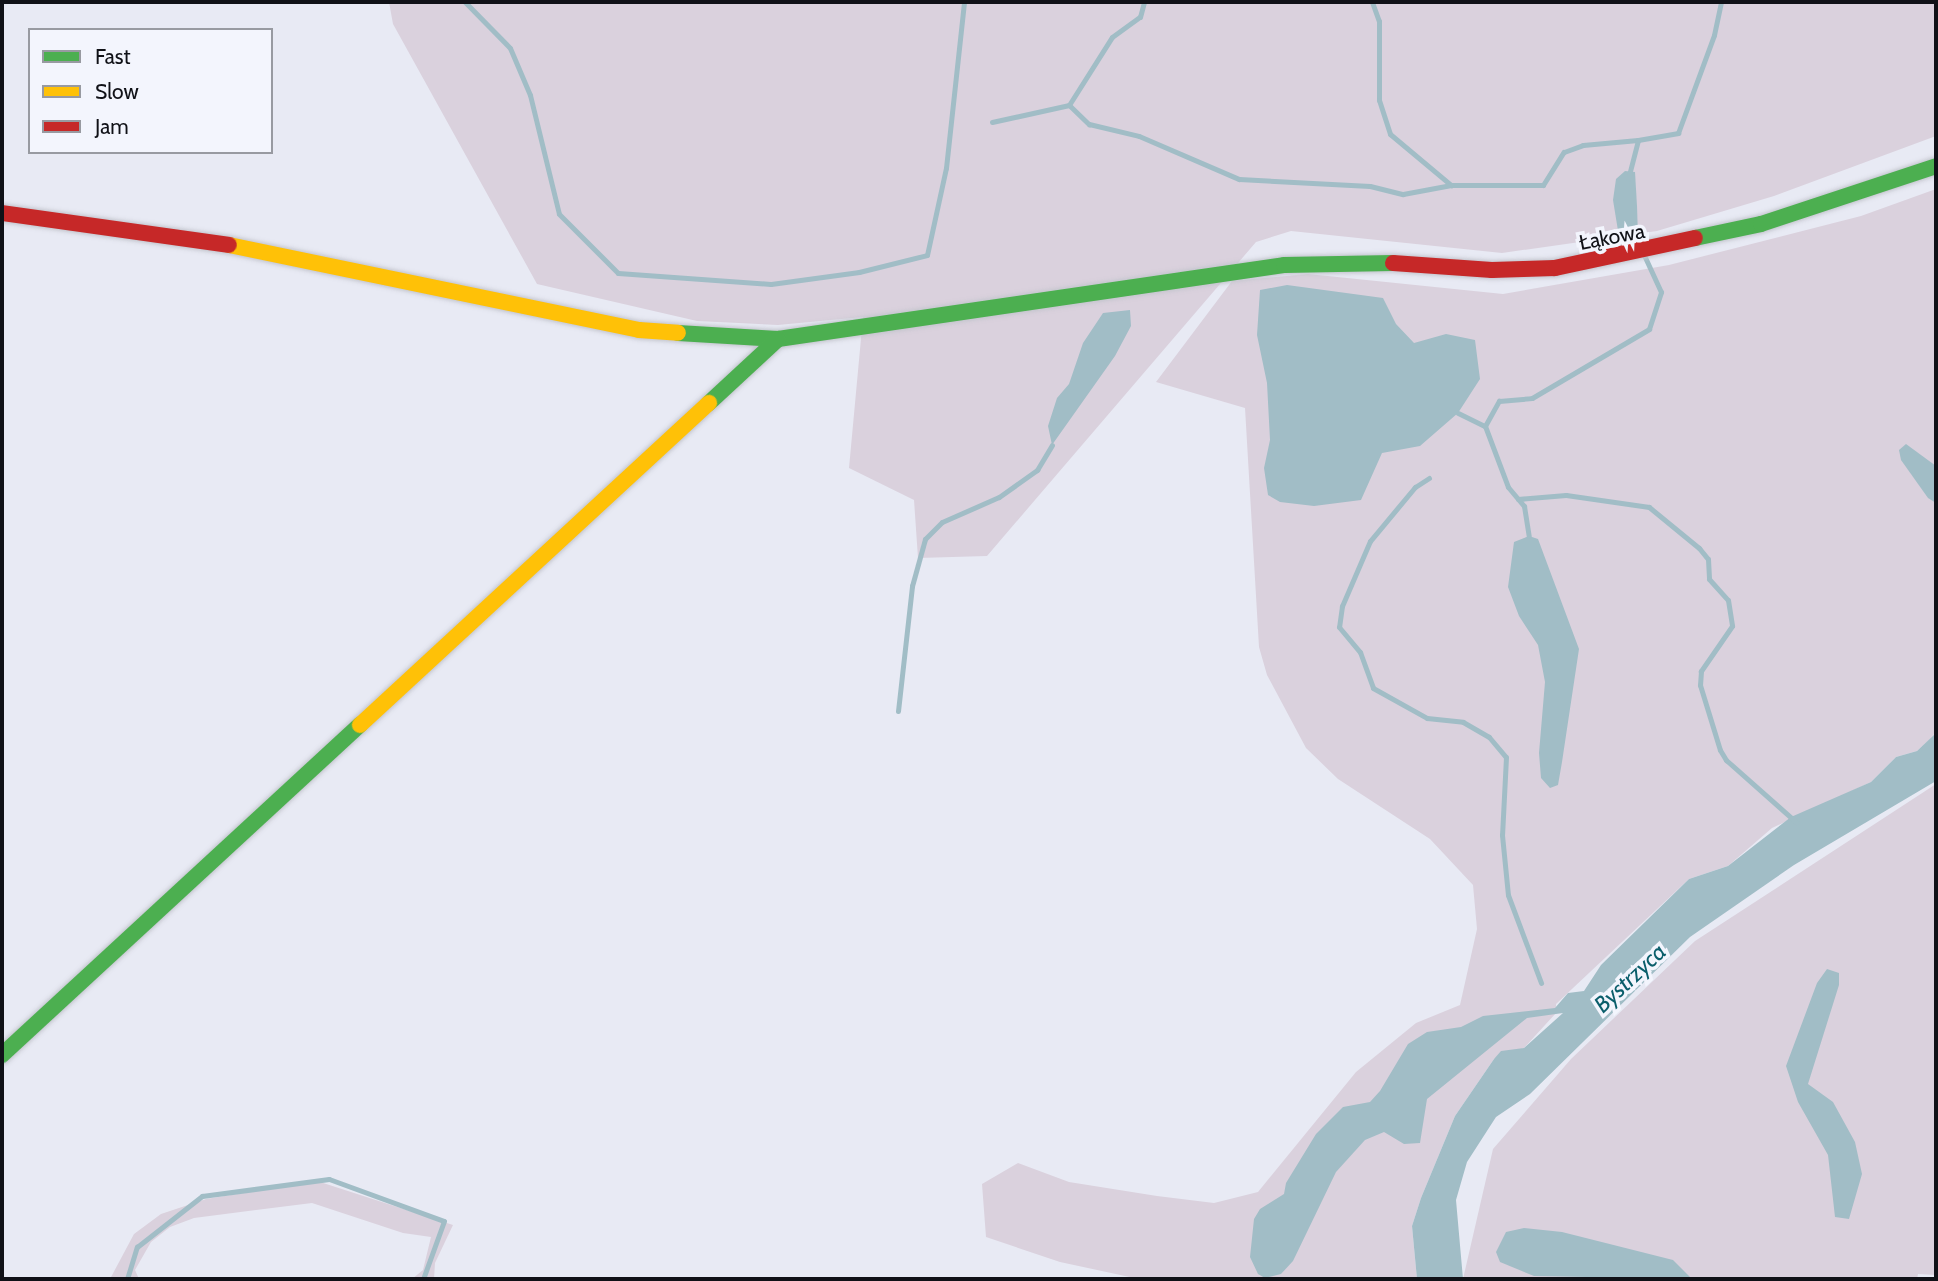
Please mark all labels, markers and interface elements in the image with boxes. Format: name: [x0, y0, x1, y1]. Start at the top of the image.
legend: [28, 28, 273, 154]
text: Fast: [95, 44, 131, 69]
text: Slow: [95, 79, 139, 104]
text: Jam: [95, 114, 129, 139]
street label: Łąkowa: [1577, 218, 1647, 256]
water label: Bystrzyca: [1588, 938, 1672, 1018]

